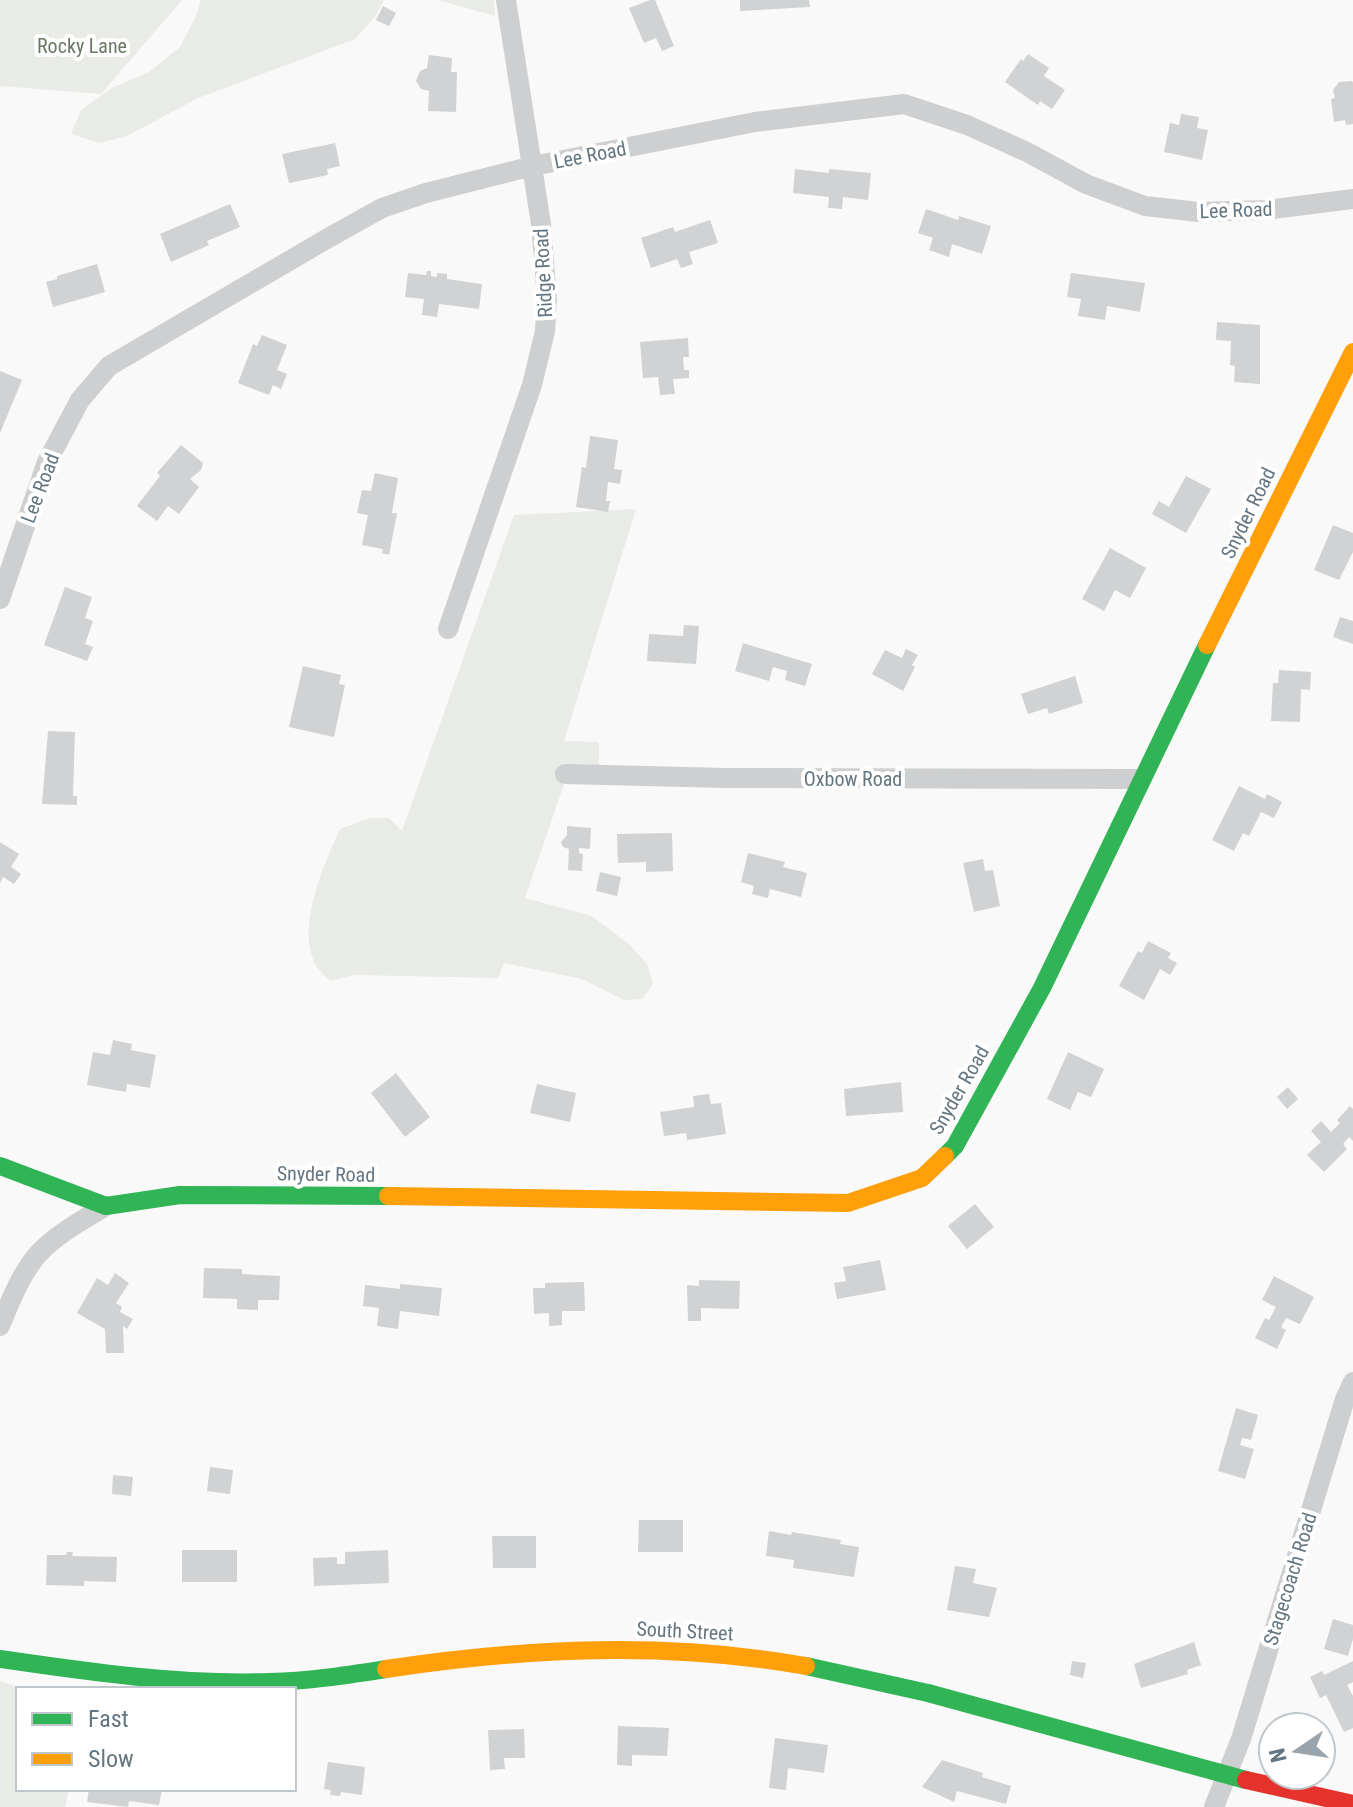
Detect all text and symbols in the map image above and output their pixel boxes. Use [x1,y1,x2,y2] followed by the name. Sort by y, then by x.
[37,34,127,58] park label: Rocky Lane
[552,136,628,174] street label: Lee Road
[1199,197,1273,223] street label: Lee Road
[529,228,557,318] street label: Ridge Road
[16,450,64,526] street label: Lee Road
[1216,464,1280,562] street label: Snyder Road
[804,767,902,791] street label: Oxbow Road
[924,1041,994,1139] street label: Snyder Road
[277,1161,375,1187] street label: Snyder Road
[1258,1510,1322,1648] street label: Stagecoach Road
[636,1616,734,1646] street label: South Street
[16,1687,296,1791] legend
[88,1705,129,1733] text: Fast
[1257,1711,1337,1791] north arrow
[88,1745,134,1773] text: Slow
[1264,1746,1292,1765] text: N

